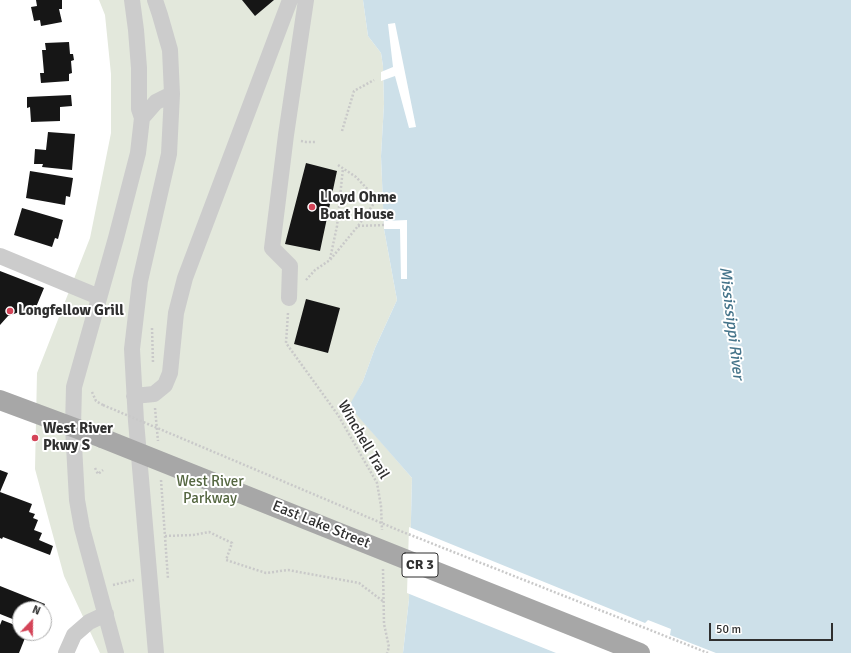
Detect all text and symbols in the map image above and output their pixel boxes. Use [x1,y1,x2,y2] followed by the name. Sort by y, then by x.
[320,189,396,224] place label: Lloyd Ohme Boat House
[307,202,317,212] marker: Lloyd Ohme Boat House
[715,265,747,381] water label: Mississippi River
[18,302,124,320] place label: Longfellow Grill
[5,306,15,316] marker: Longfellow Grill
[333,397,393,483] street label: Winchell Trail
[43,420,113,455] place label: West River Pkwy S
[30,433,40,443] marker: West River Pkwy S
[176,473,244,508] park label: West River Parkway
[270,497,372,553] street label: East Lake Street
[402,553,438,577] road number: CR 3
[12,601,52,641] north arrow
[30,603,42,618] text: N
[711,615,835,641] scale bar
[716,622,741,637] text: 50 m

